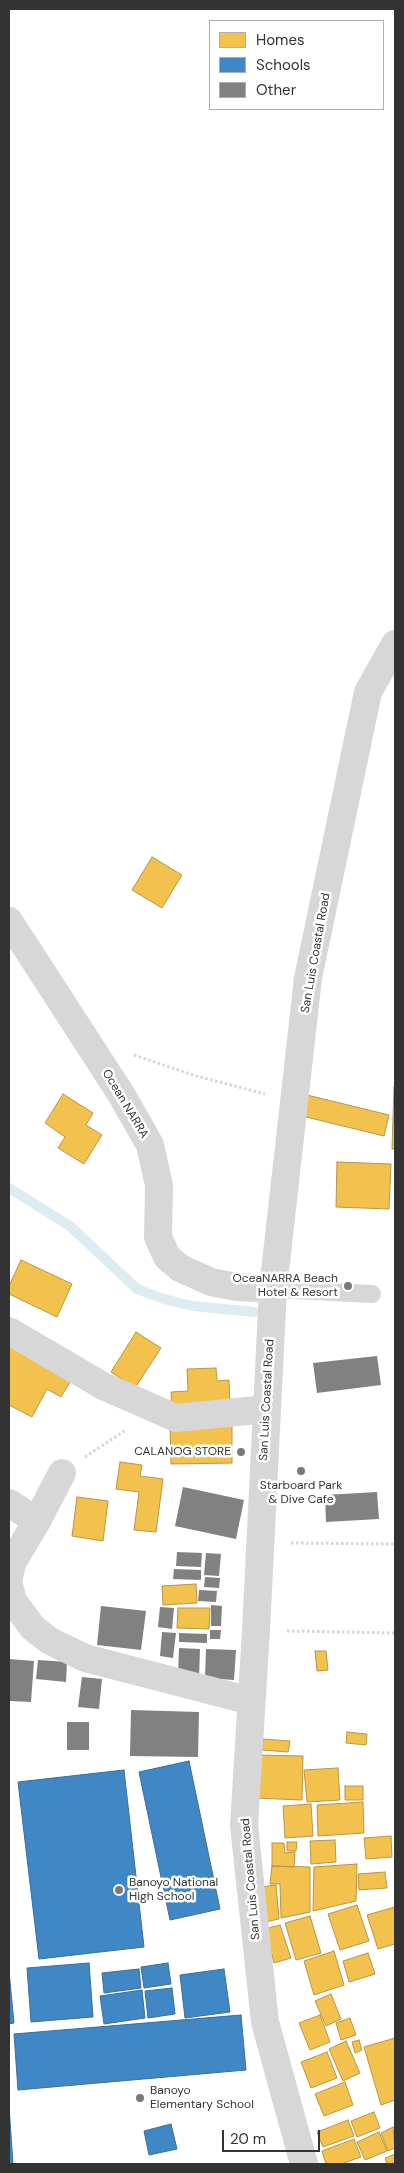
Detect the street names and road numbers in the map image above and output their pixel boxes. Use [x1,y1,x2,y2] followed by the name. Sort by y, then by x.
[298,892,334,1014] street label: San Luis Coastal Road
[99,1067,151,1141] street label: Ocean NARRA
[257,1339,277,1461] street label: San Luis Coastal Road
[239,1818,263,1940] street label: San Luis Coastal Road

